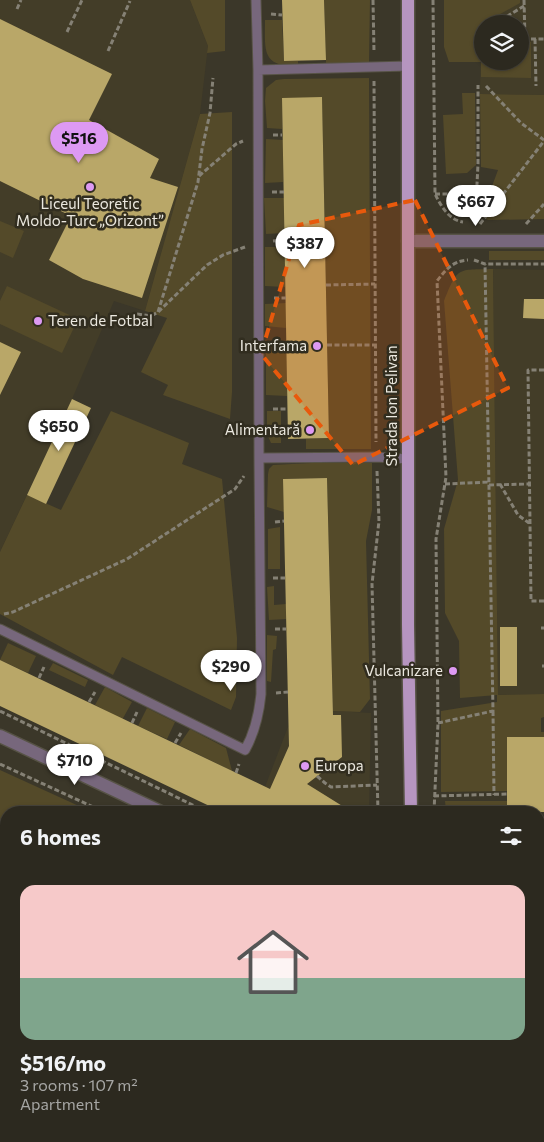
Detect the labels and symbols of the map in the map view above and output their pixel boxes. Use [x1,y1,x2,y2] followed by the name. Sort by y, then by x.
[49,121,109,164] pin: $516
[84,181,96,193] marker: Liceul Teoretic Moldo-Turc „Orizont”
[446,184,506,227] pin: $667
[16,194,164,229] place label: Liceul Teoretic Moldo-Turc „Orizont”
[275,226,335,269] pin: $387
[48,311,153,329] place label: Teren de Fotbal
[32,315,44,327] marker: Teren de Fotbal
[240,336,307,354] place label: Interfama
[311,340,323,352] marker: Interfama
[382,345,400,467] street label: Strada Ion Pelivan
[29,410,89,452] pin: $650
[225,420,300,438] place label: Alimentară
[304,424,316,436] marker: Alimentară
[201,650,261,692] pin: $290
[365,661,443,679] place label: Vulcanizare
[447,665,459,677] marker: Vulcanizare
[45,744,105,786] pin: $710
[315,756,364,774] place label: Europa
[299,760,311,772] marker: Europa

